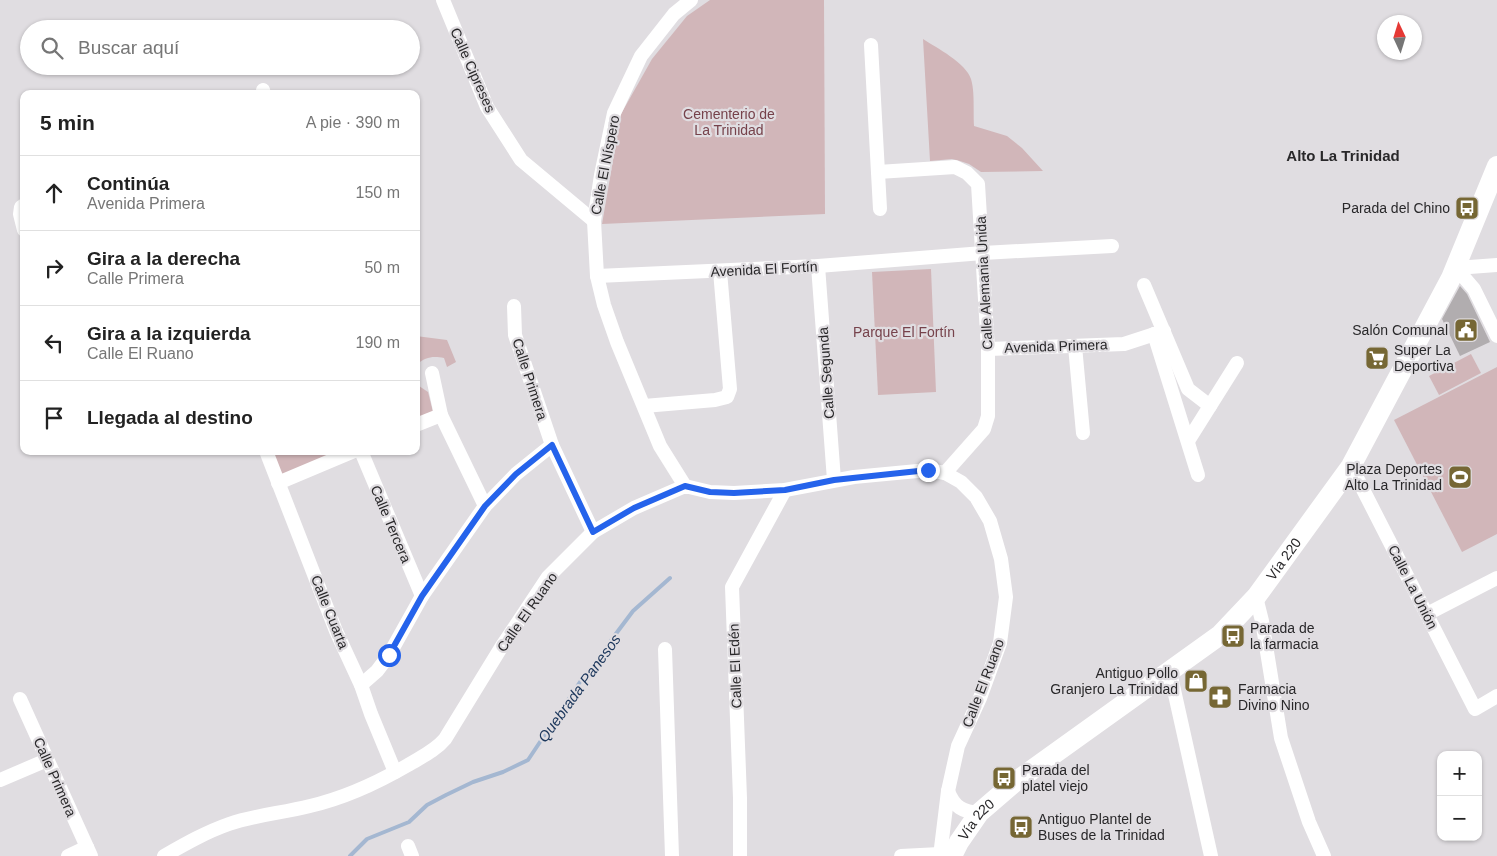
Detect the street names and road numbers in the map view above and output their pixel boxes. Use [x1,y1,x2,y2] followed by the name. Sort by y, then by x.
[447,25,499,115] street label: Calle Cipreses
[587,114,623,216] street label: Calle El Níspero
[972,216,995,350] street label: Calle Alemania Unida
[710,258,818,280] street label: Avenida El Fortín
[815,326,837,419] street label: Calle Segunda
[509,336,551,422] street label: Calle Primera
[1004,336,1108,356] street label: Avenida Primera
[368,483,415,565] street label: Calle Tercera
[1263,535,1304,583] street label: Vía 220
[1385,542,1441,632] street label: Calle La Unión
[494,569,560,655] street label: Calle El Ruano
[308,573,352,651] street label: Calle Cuarta
[726,623,744,709] street label: Calle El Edén
[959,636,1007,729] street label: Calle El Ruano
[30,735,80,819] street label: Calle Primera
[955,796,997,843] street label: Vía 220

